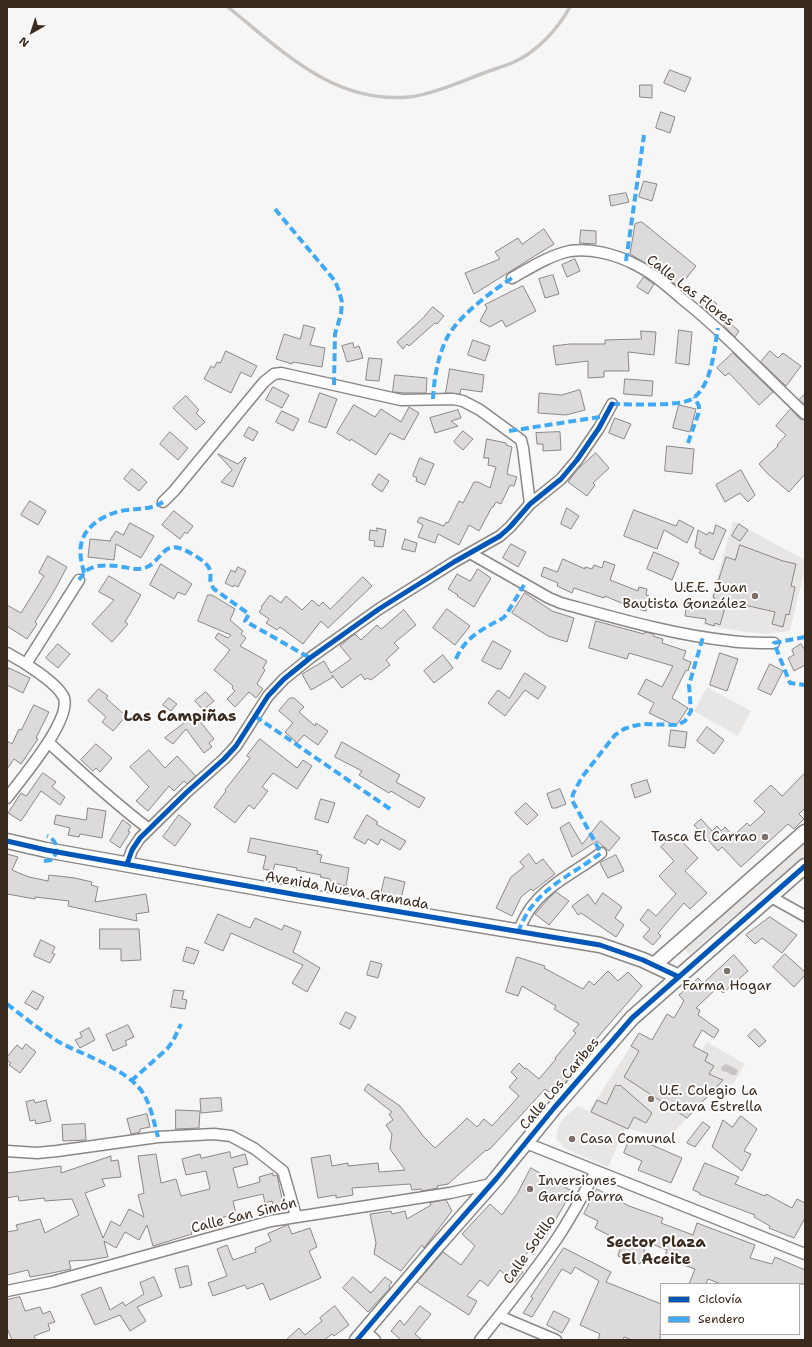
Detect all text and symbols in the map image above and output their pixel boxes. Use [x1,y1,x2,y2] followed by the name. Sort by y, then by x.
[12,12,52,52] north arrow
[16,33,32,50] text: N
[643,252,737,330] street label: Calle Las Flores
[623,580,747,612] place label: U.E.E. Juan Bautista González
[750,591,760,601] marker: U.E.E. Juan Bautista González
[123,707,237,727] district label: Las Campiñas
[651,829,757,845] place label: Tasca El Carrao
[760,832,770,842] marker: Tasca El Carrao
[264,868,430,914] street label: Avenida Nueva Granada
[722,966,732,976] marker: Farma Hogar
[682,978,772,994] place label: Farma Hogar
[517,1034,603,1134] street label: Calle Los Caribes
[659,1083,762,1116] place label: U.E. Colegio La Octava Estrella
[646,1094,656,1104] marker: U.E. Colegio La Octava Estrella
[580,1131,675,1147] place label: Casa Comunal
[567,1134,577,1144] marker: Casa Comunal
[538,1173,623,1206] place label: Inversiones García Parra
[525,1184,535,1194] marker: Inversiones García Parra
[189,1195,299,1237] street label: Calle San Simón
[500,1212,560,1288] street label: Calle Sotillo
[606,1234,706,1269] district label: Sector Plaza El Aceite
[660,1283,800,1335] legend
[698,1291,742,1307] text: Ciclovía
[698,1311,745,1327] text: Sendero

